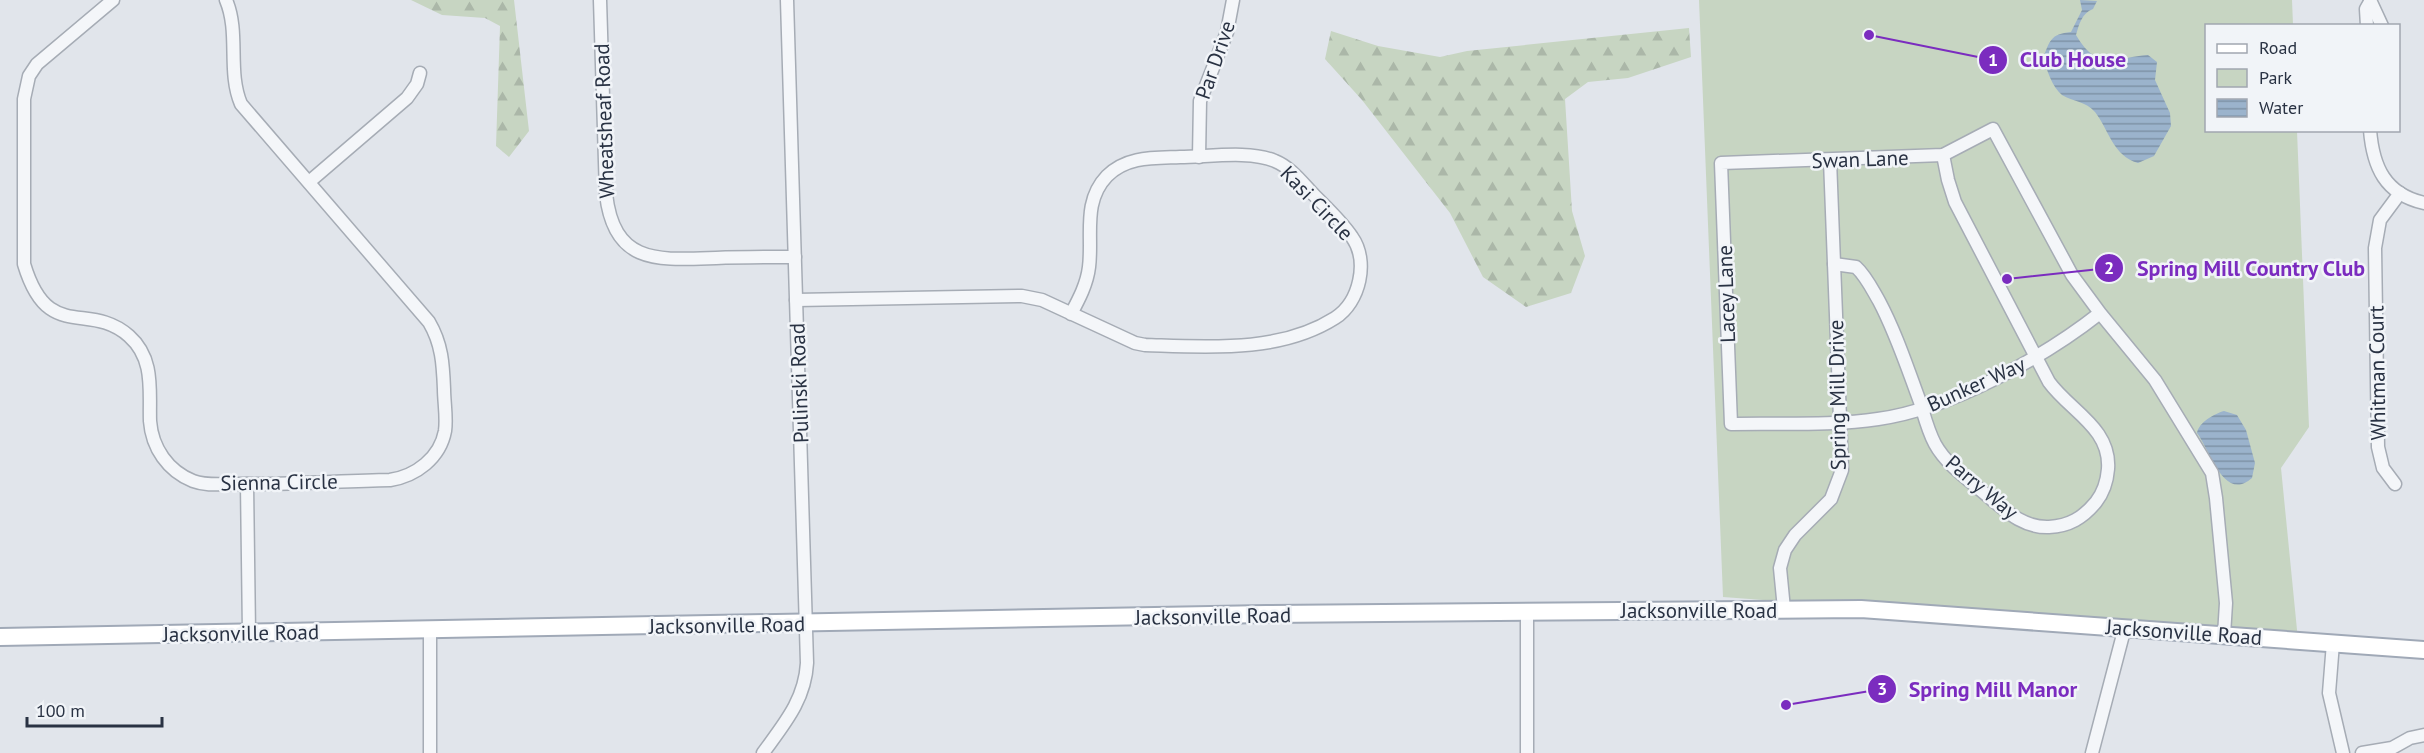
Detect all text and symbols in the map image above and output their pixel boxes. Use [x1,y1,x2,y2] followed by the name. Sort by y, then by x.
[1189,17,1241,103] street label: Par Drive
[2205,24,2400,132] legend
[2259,36,2297,59] text: Road
[1978,40,2138,80] callout: Club House
[588,43,620,199] street label: Wheatsheaf Road
[2020,45,2126,73] text: Club House
[1988,48,1998,71] text: 1
[2259,66,2292,89] text: Park
[2259,96,2303,119] text: Water
[1811,144,1909,174] street label: Swan Lane
[1275,160,1359,246] street label: Kasi Circle
[1711,245,1741,343] street label: Lacey Lane
[2094,248,2378,288] callout: Spring Mill Country Club
[2137,254,2365,282] text: Spring Mill Country Club
[2104,256,2114,279] text: 2
[2362,305,2392,441] street label: Whitman Court
[1822,319,1852,471] street label: Spring Mill Drive
[783,322,815,444] street label: Pulinski Road
[1923,350,2029,418] street label: Bunker Way
[1940,449,2024,525] street label: Parry Way
[220,467,338,497] street label: Sienna Circle
[1620,597,1777,624] street label: Jacksonville Road
[1134,601,1291,631] street label: Jacksonville Road
[648,610,805,640] street label: Jacksonville Road
[2104,613,2263,651] street label: Jacksonville Road
[162,618,319,648] street label: Jacksonville Road
[1867,669,2090,709] callout: Spring Mill Manor
[1909,675,2078,703] text: Spring Mill Manor
[1877,677,1887,700] text: 3
[27,690,162,728] scale bar
[36,699,85,722] text: 100 m

